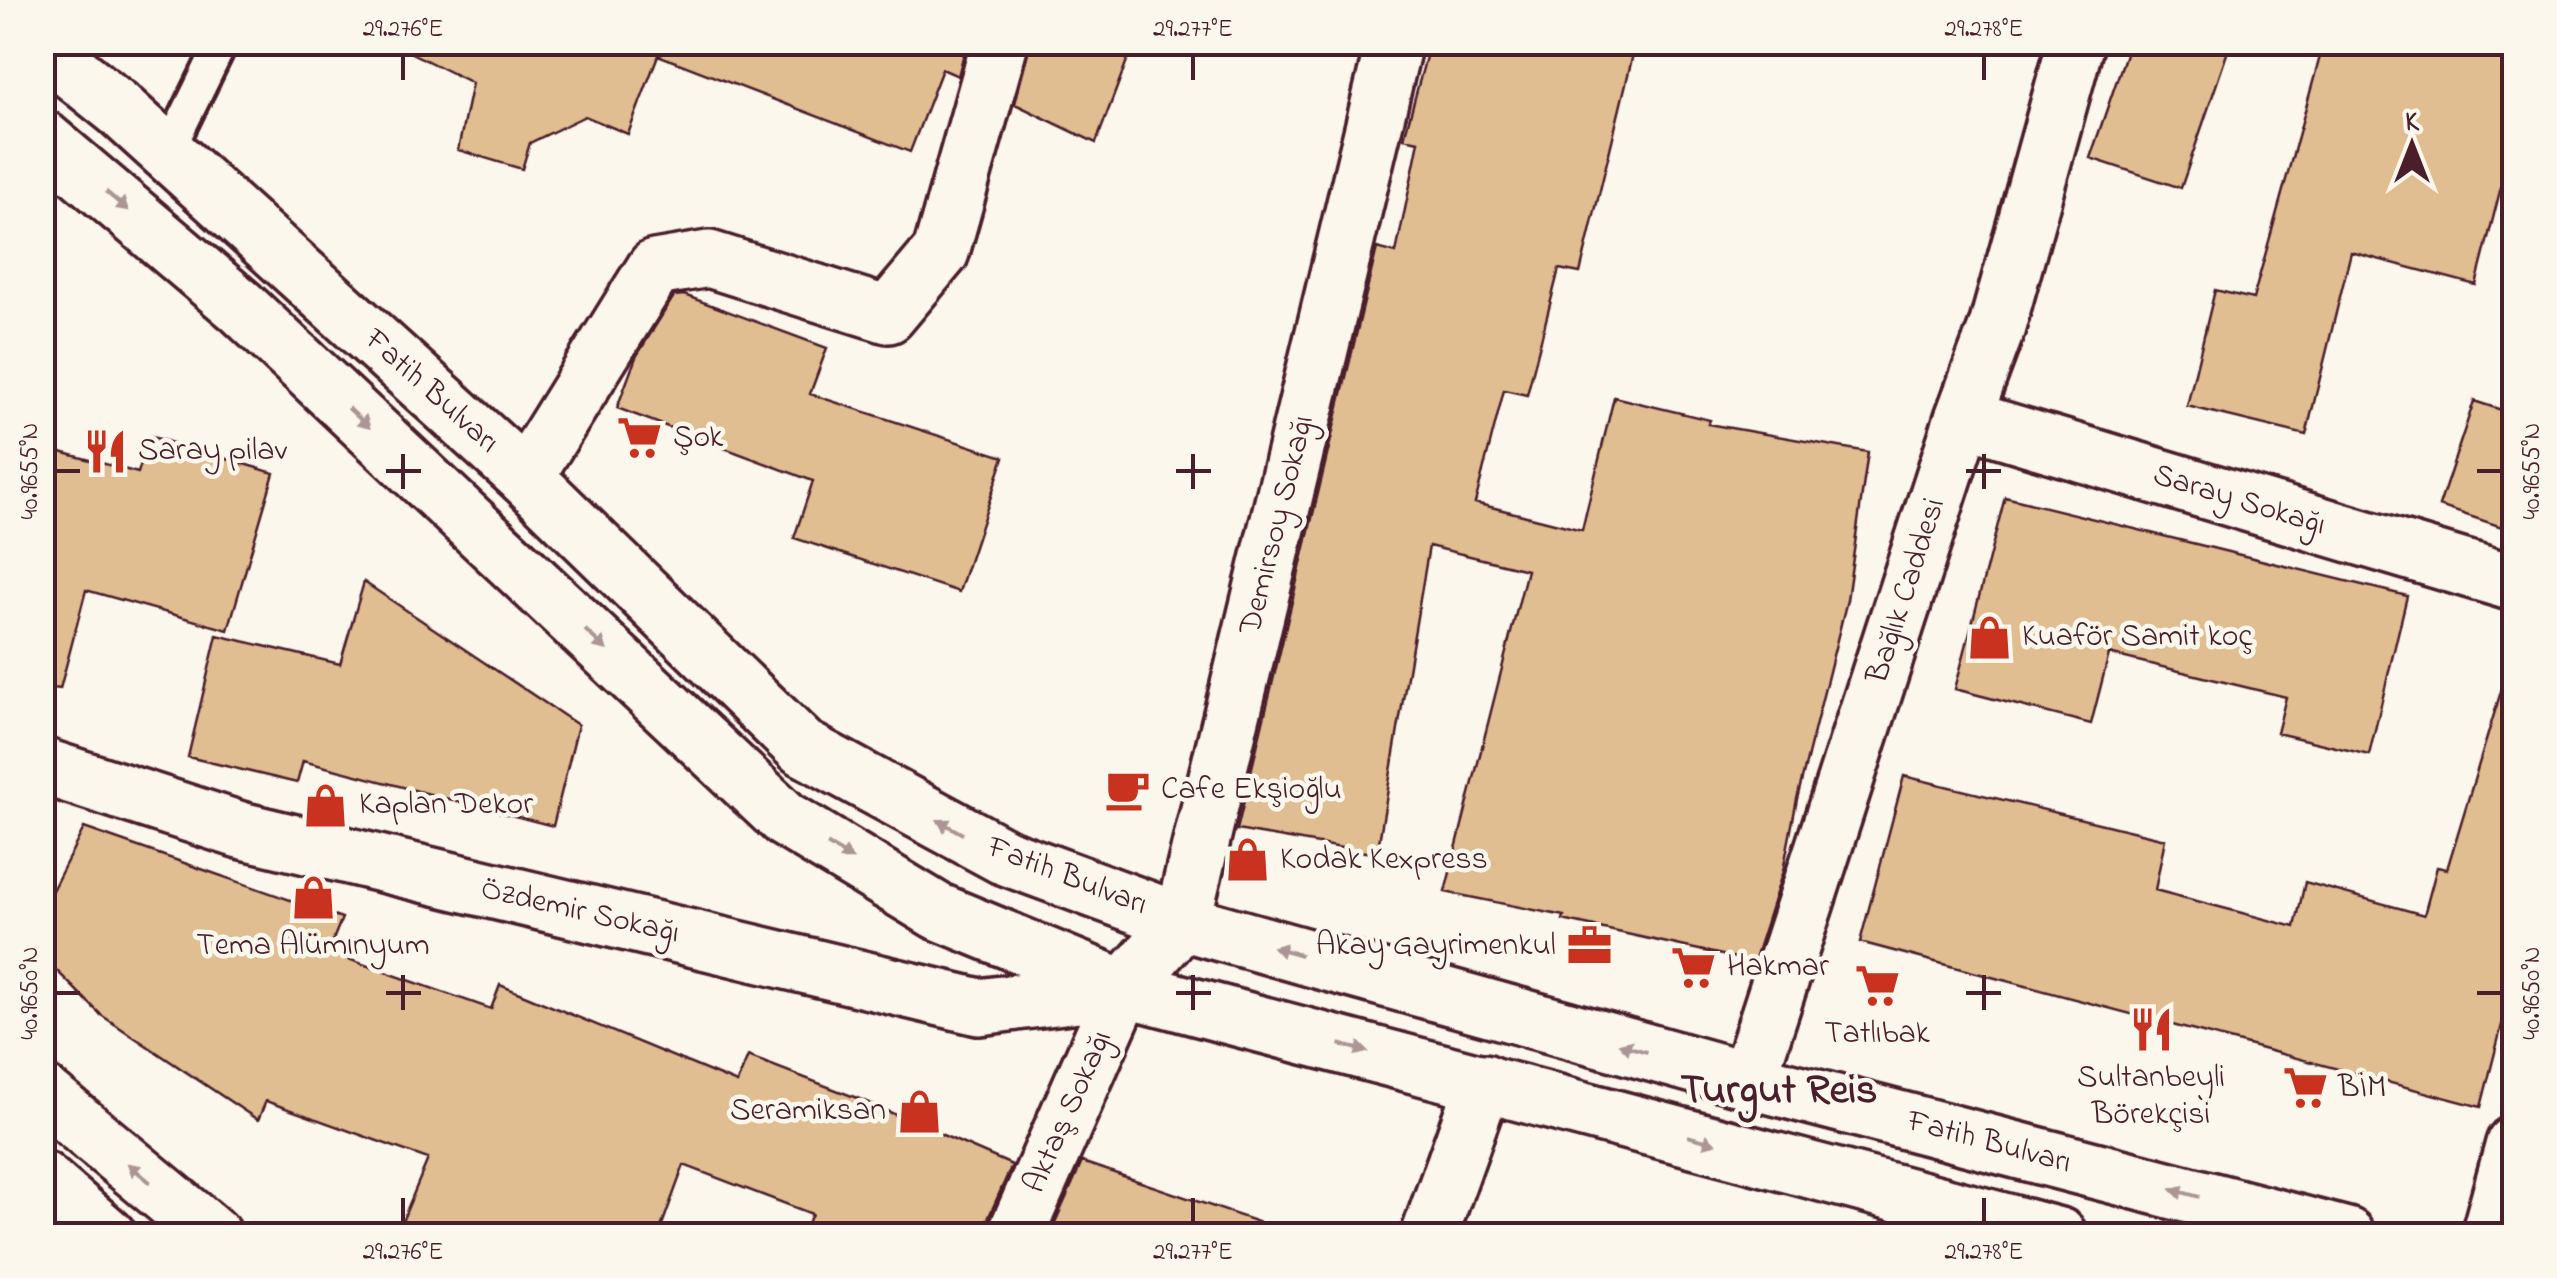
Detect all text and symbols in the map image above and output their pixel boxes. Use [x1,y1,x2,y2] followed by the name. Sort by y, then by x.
[363,12,443,48] text: 29.276°E
[1153,12,1233,48] text: 29.277°E
[1944,12,2024,48] text: 29.278°E
[2362,95,2462,195] north arrow
[2405,103,2420,144] text: K
[104,190,129,211] one-way arrow
[352,318,509,466] street label: Fatih Bulvarı
[347,406,371,429] one-way arrow
[1228,410,1329,641] street label: Demirsoy Sokağı
[616,414,664,462] supermarket icon: Şok
[673,415,724,462] place label: Şok
[13,423,49,519] text: 40.9655°N
[2515,423,2551,519] text: 40.9655°N
[81,427,129,475] restaurant icon: Saray pilav
[138,428,288,475] place label: Saray pilav
[2146,452,2331,551] street label: Saray Sokağı
[1855,492,1960,691] street label: Bağlık Caddesi
[1965,613,2013,661] shop icon: Kuaför Samit koç
[2022,614,2253,661] place label: Kuaför Samit koç
[583,628,607,651] one-way arrow
[1104,766,1152,814] cafe icon: Cafe Ekşioğlu
[1161,767,1342,815] place label: Cafe Ekşioğlu
[302,781,350,829] shop icon: Kaplan Dekor
[359,782,533,829] place label: Kaplan Dekor
[935,819,964,836] one-way arrow
[979,825,1154,929] street label: Fatih Bulvarı
[1223,836,1271,884] shop icon: Kodak Kexpress
[1280,837,1488,884] place label: Kodak Kexpress
[826,843,854,861] one-way arrow
[476,866,684,959] street label: Özdemir Sokağı
[289,874,337,922] shop icon: Tema Alümınyum
[1565,922,1613,970] office icon: Akay Gayrimenkul
[196,923,430,970] place label: Tema Alümınyum
[1316,923,1556,970] place label: Akay Gayrimenkul
[1271,943,1302,959] one-way arrow
[1670,943,1718,991] supermarket icon: Hakmar
[1727,944,1829,991] place label: Hakmar
[13,946,49,1040] text: 40.9650°N
[2515,946,2551,1040] text: 40.9650°N
[1853,962,1901,1010] supermarket icon: Tatlıbak
[2127,1006,2175,1054] restaurant icon: Sultanbeyli Börekçisi
[1824,1011,1931,1058] place label: Tatlıbak
[1012,1023,1127,1201] street label: Aktaş Sokağı
[1618,1040,1649,1056] one-way arrow
[1339,1041,1370,1056] one-way arrow
[2077,1055,2225,1139] place label: Sultanbeyli Börekçisi
[1681,1061,1877,1123] district label: Turgut Reis
[2281,1064,2329,1112] supermarket icon: BİM
[2337,1065,2386,1112] place label: BİM
[895,1087,943,1135] shop icon: Seramiksan
[730,1088,886,1135] place label: Seramiksan
[1901,1098,2076,1187] street label: Fatih Bulvarı
[1687,1132,1718,1148] one-way arrow
[127,1163,152,1185] one-way arrow
[2169,1185,2200,1201] one-way arrow
[363,1235,443,1271] text: 29.276°E
[1153,1235,1233,1271] text: 29.277°E
[1944,1235,2024,1271] text: 29.278°E

